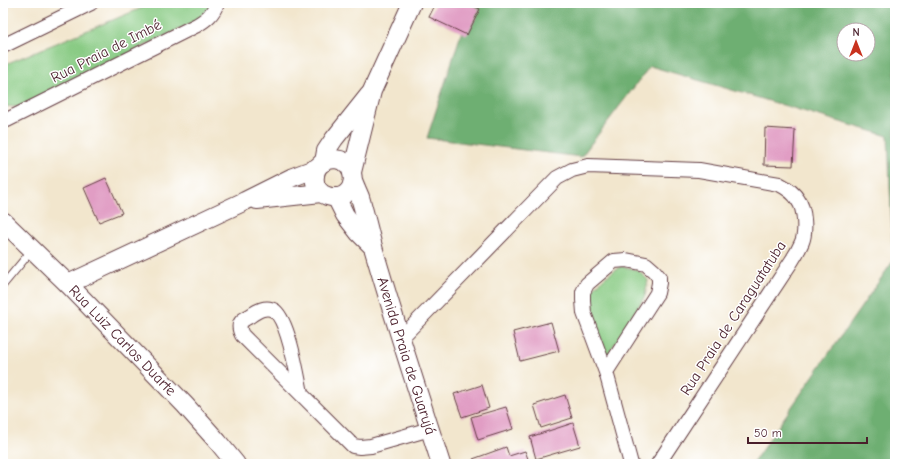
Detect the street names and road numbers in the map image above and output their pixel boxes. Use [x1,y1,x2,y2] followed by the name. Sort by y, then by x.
[48,15,165,87] street label: Rua Praia de Imbé
[676,237,790,399] street label: Rua Praia de Caraguatatuba
[373,275,440,437] street label: Avenida Praia de Guarujá
[65,281,180,400] street label: Rua Luiz Carlos Duarte

